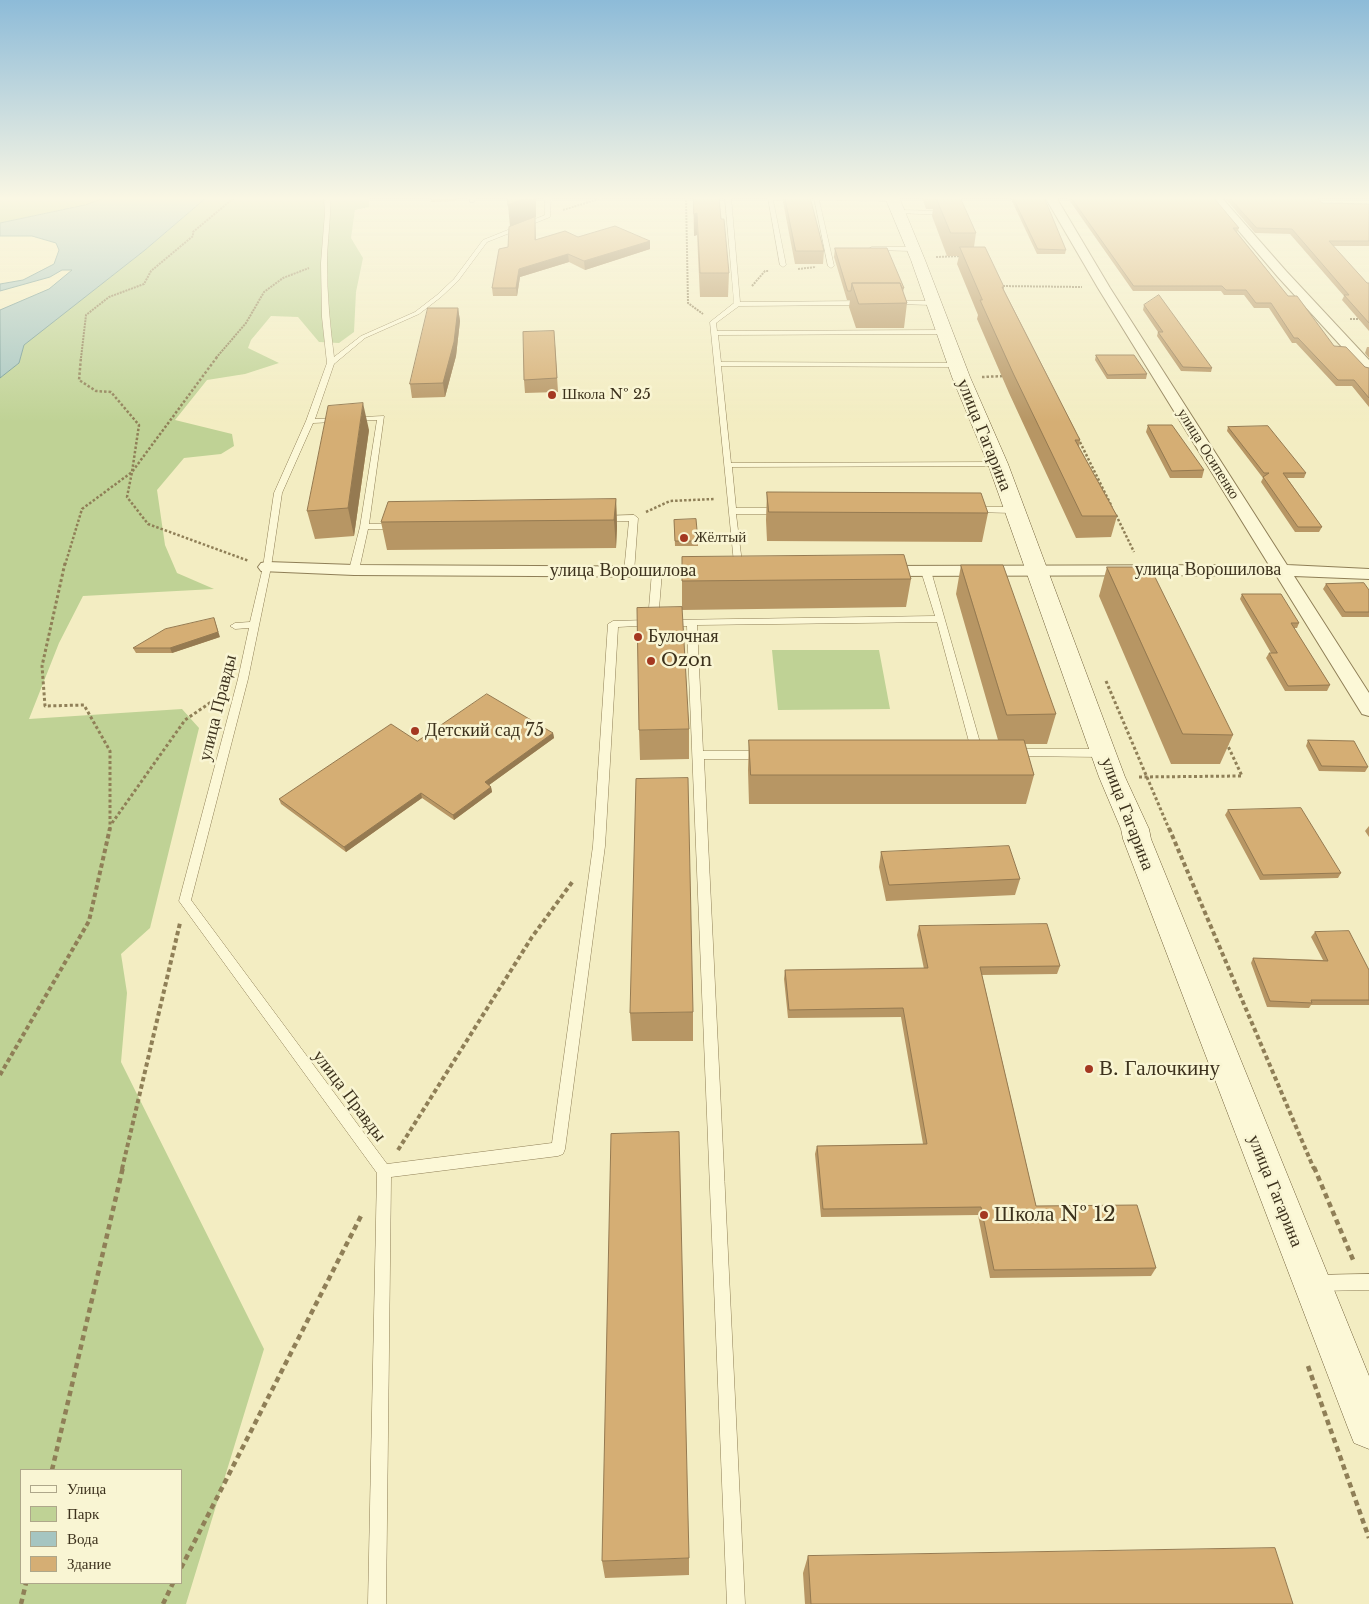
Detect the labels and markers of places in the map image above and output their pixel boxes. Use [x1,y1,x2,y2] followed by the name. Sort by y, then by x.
[562,386,651,404] place label: Школа № 25
[546,389,558,401] marker: Школа № 25
[694,529,746,547] place label: Жёлтый
[678,532,690,544] marker: Жёлтый
[648,626,719,648] place label: Булочная
[632,631,644,643] marker: Булочная
[661,650,712,672] place label: Ozon
[645,655,657,667] marker: Ozon
[425,720,544,742] place label: Детский сад 75
[409,725,421,737] marker: Детский сад 75
[1099,1056,1220,1082] place label: В. Галочкину
[1083,1063,1095,1075] marker: В. Галочкину
[994,1202,1116,1228] place label: Школа № 12
[978,1209,990,1221] marker: Школа № 12

